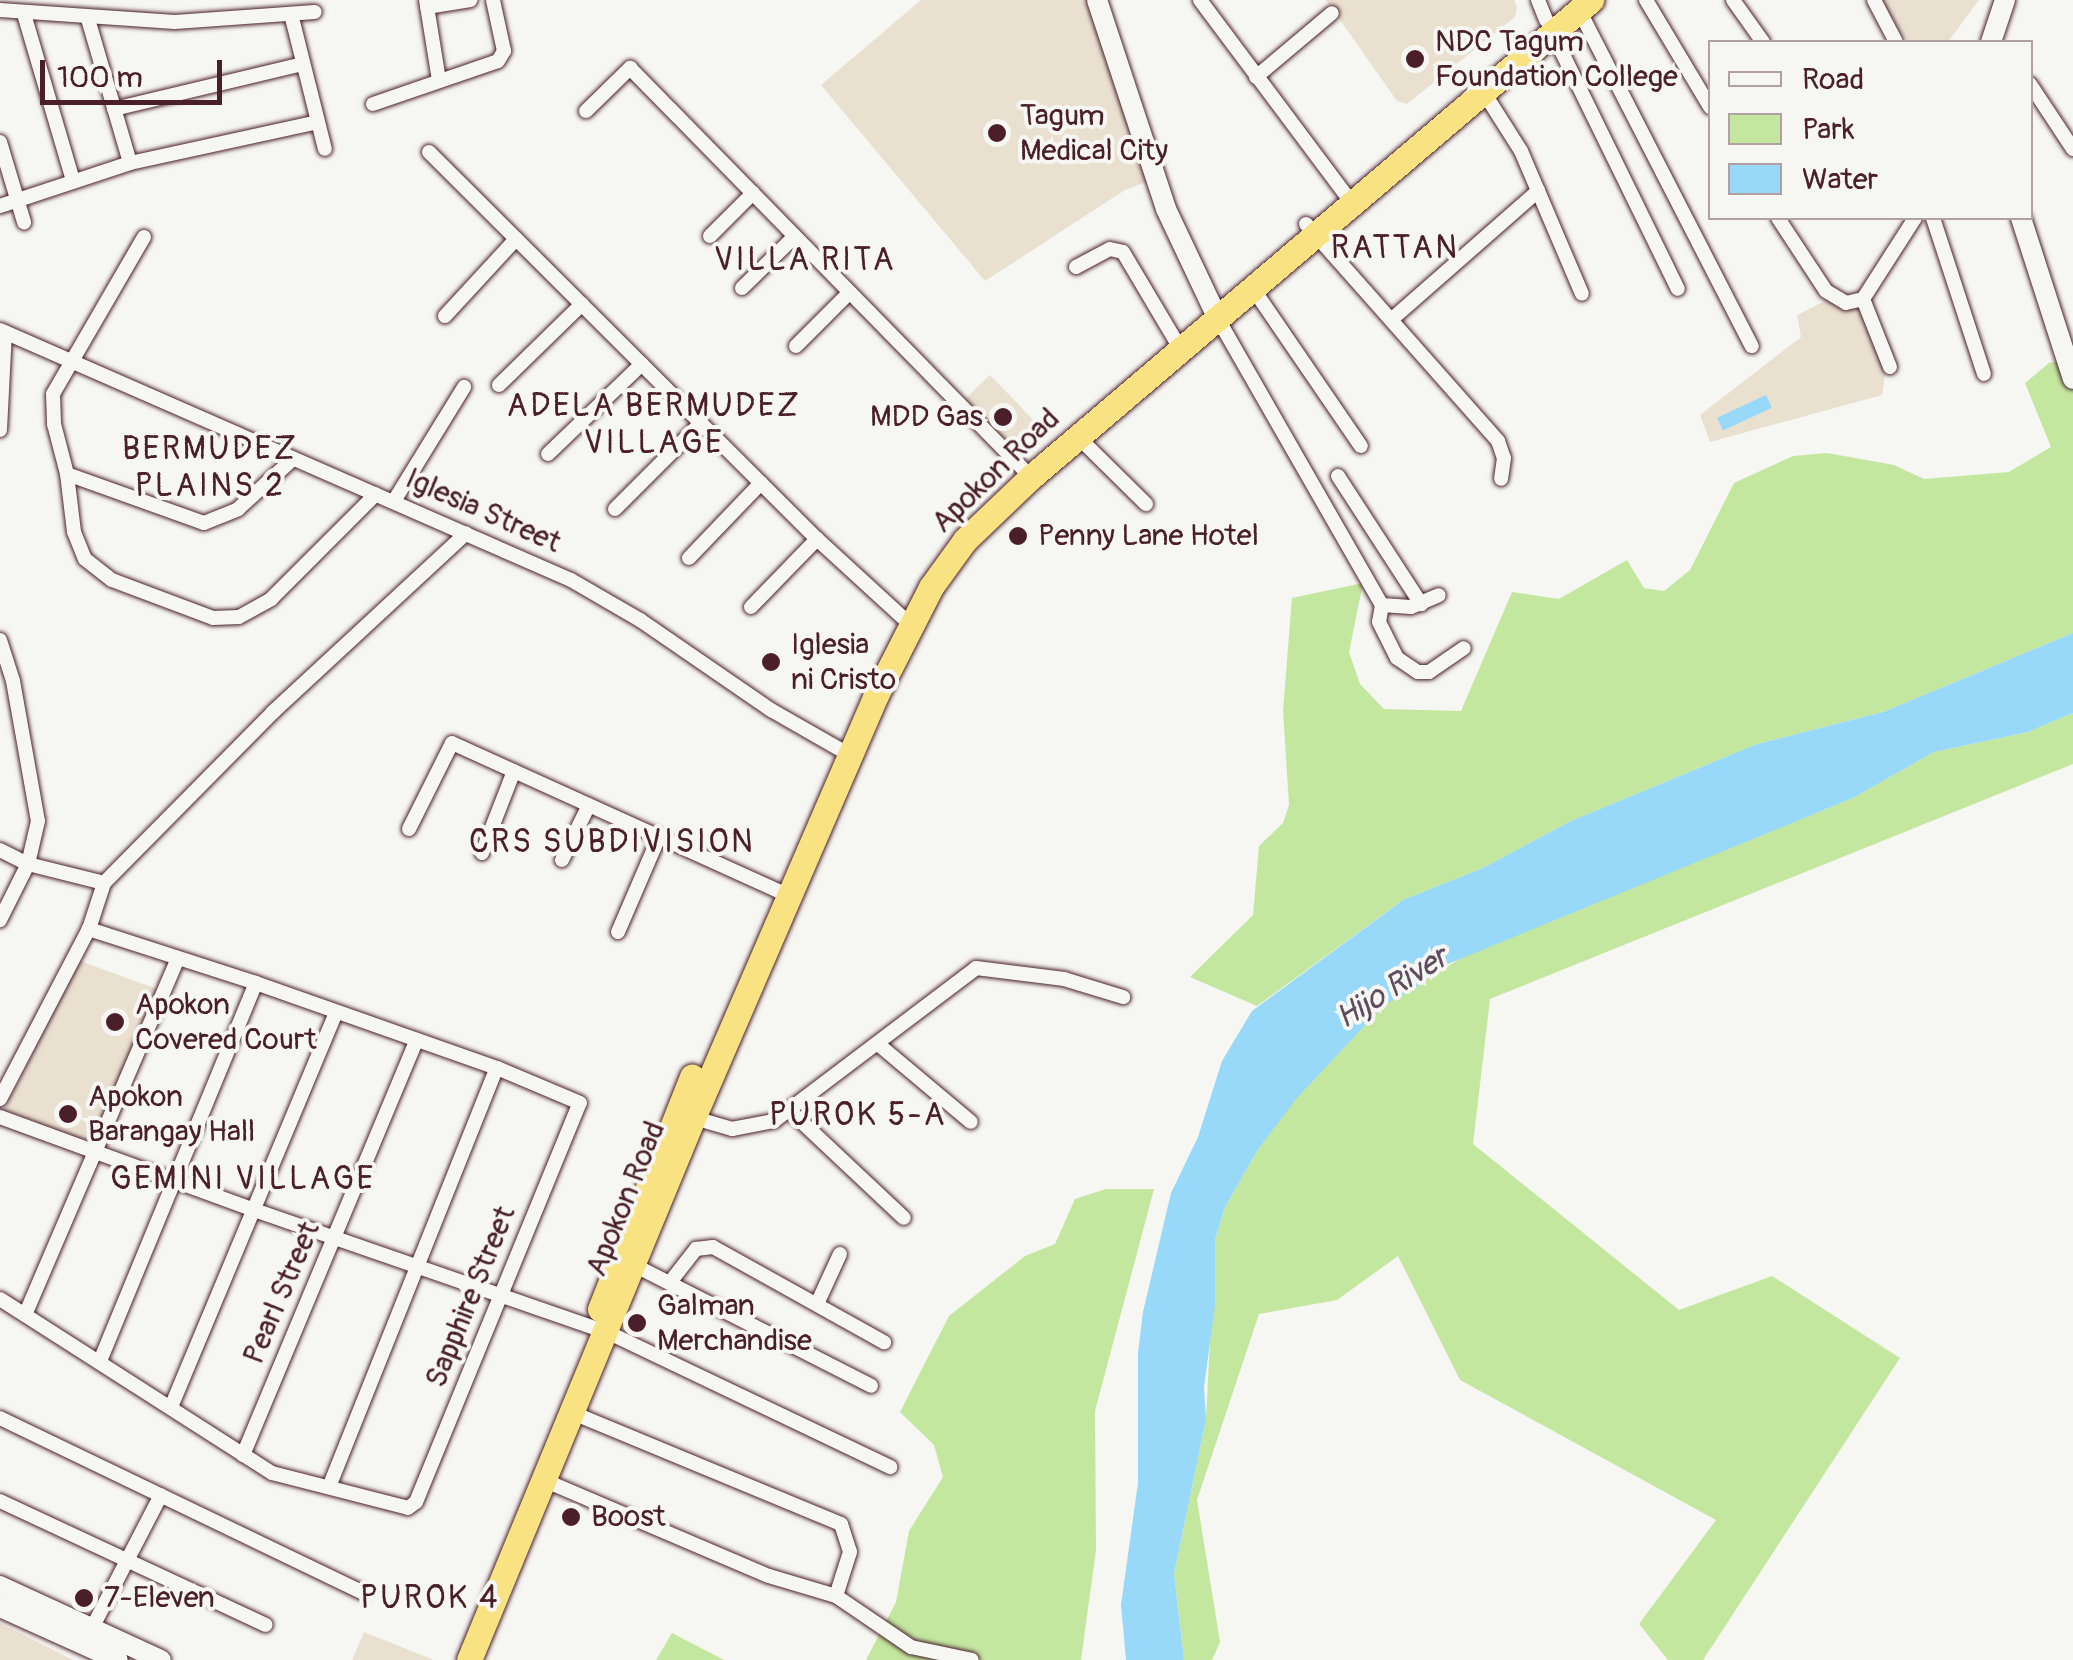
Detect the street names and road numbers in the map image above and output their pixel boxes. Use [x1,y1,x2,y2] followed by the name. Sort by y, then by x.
[925,401,1067,541] street label: Apokon Road
[400,461,566,561] street label: Iglesia Street
[579,1116,673,1282] street label: Apokon Road
[418,1201,524,1393] street label: Sapphire Street
[236,1216,328,1370] street label: Pearl Street

